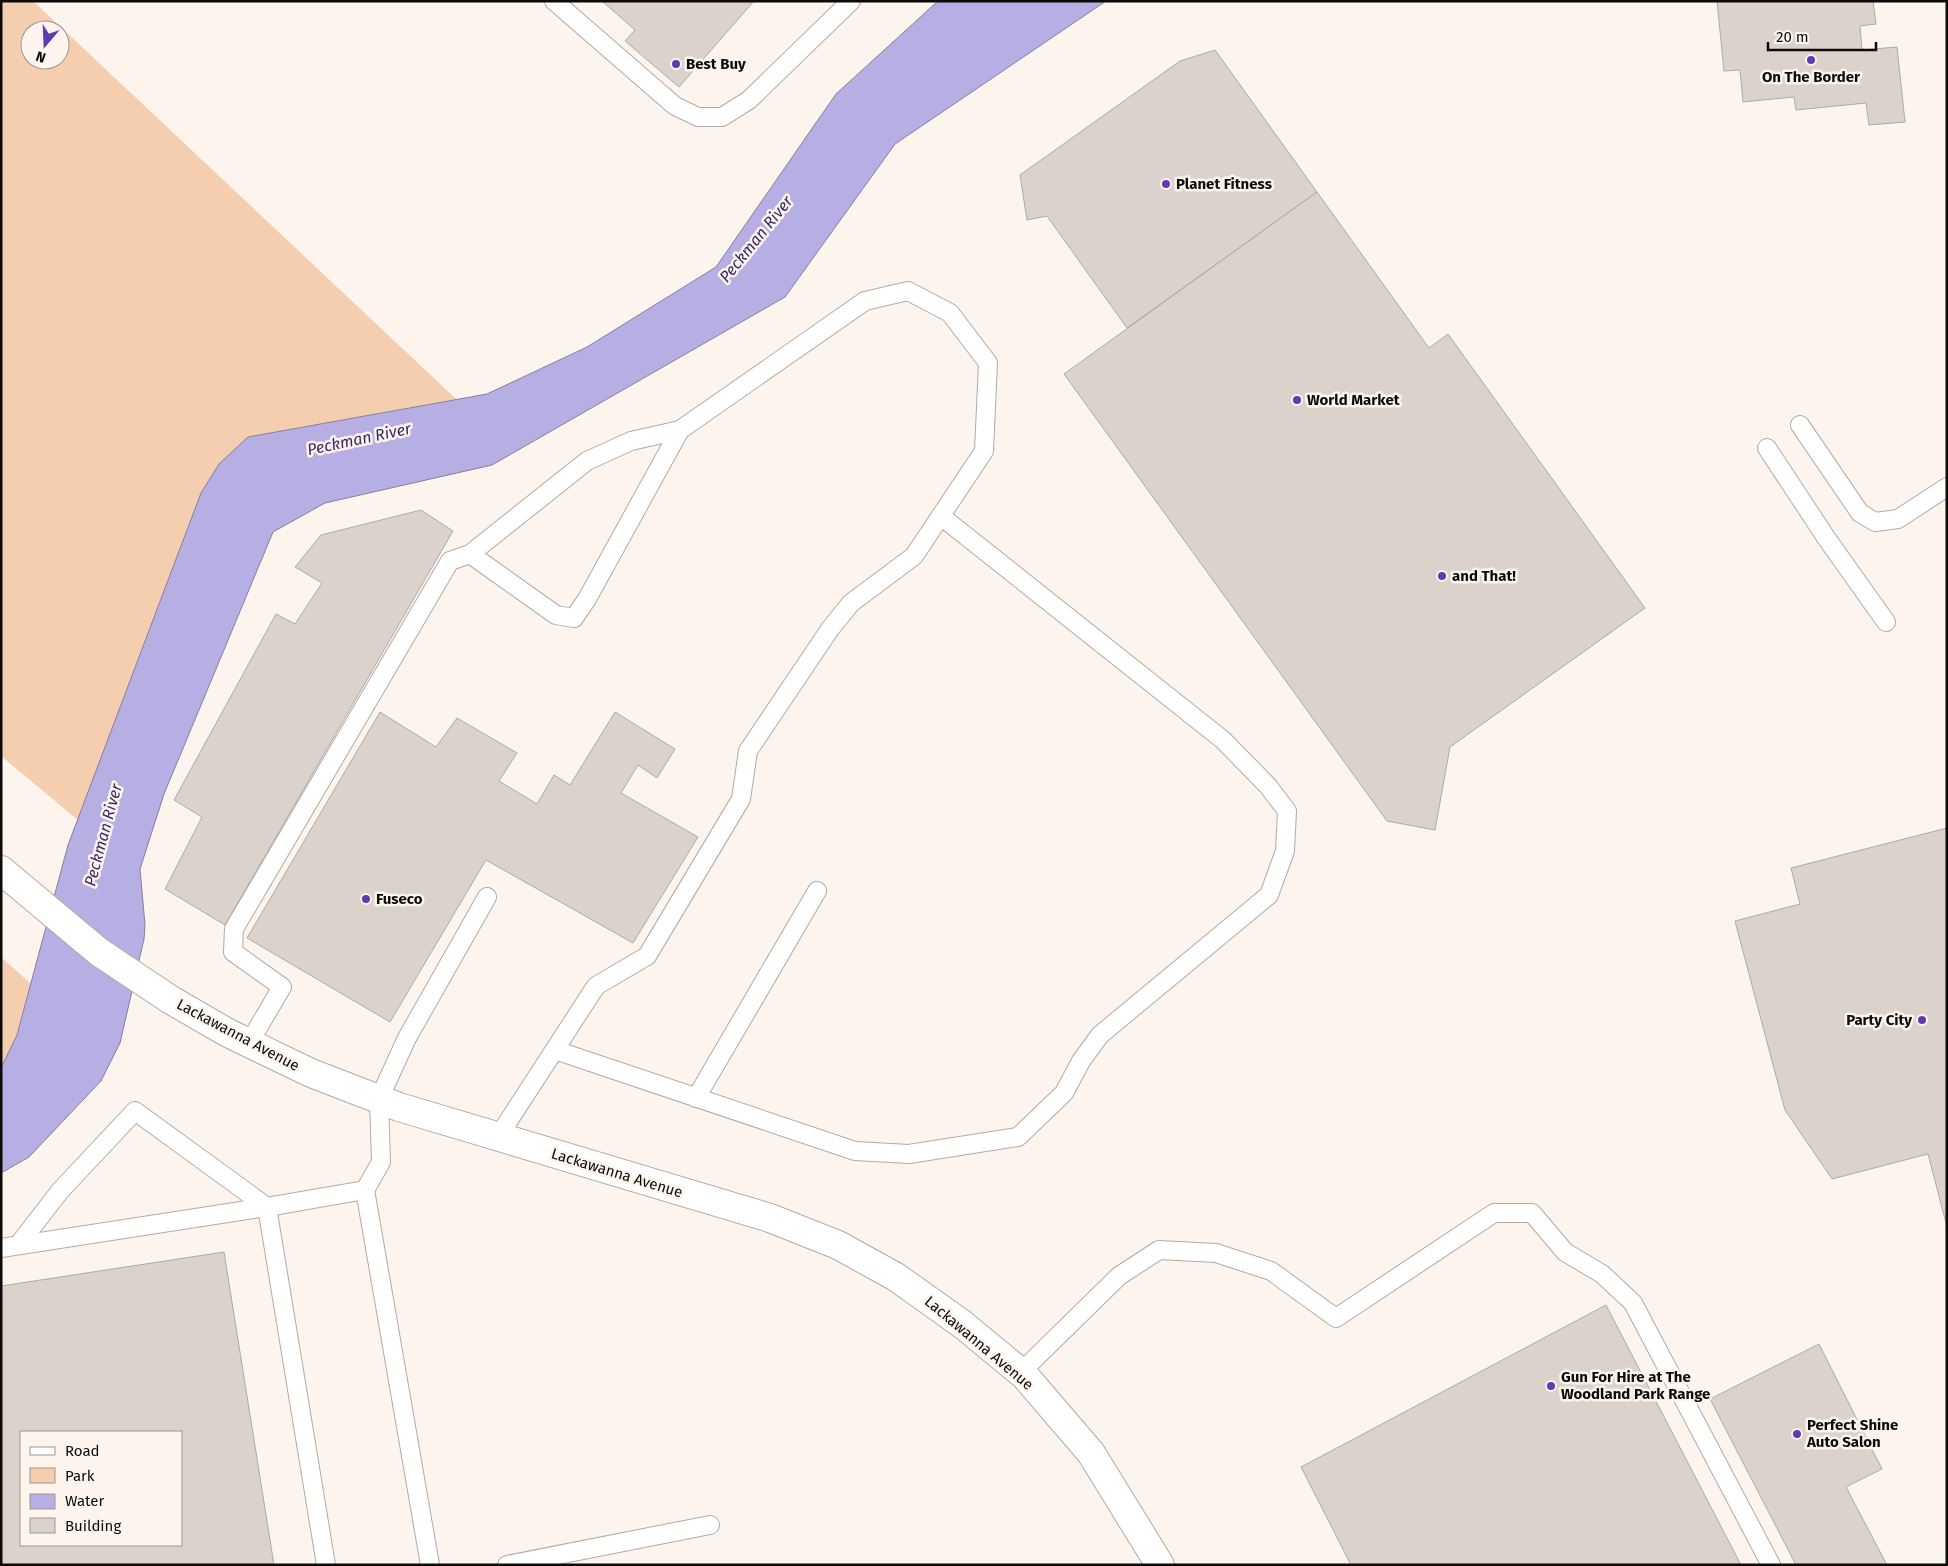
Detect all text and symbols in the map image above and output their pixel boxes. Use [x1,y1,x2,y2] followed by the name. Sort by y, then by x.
[20,20,70,70] north arrow
[1768,20,1876,52] scale bar
[1776,28,1809,46] text: 20 m
[34,47,48,66] text: N
[1805,54,1817,66] marker: On The Border
[686,55,746,73] place label: Best Buy
[670,58,682,70] marker: Best Buy
[1762,68,1861,86] place label: On The Border
[1176,175,1272,193] place label: Planet Fitness
[1160,178,1172,190] marker: Planet Fitness
[715,191,797,286] water label: Peckman River
[1307,391,1400,409] place label: World Market
[1291,394,1303,406] marker: World Market
[305,419,413,459] water label: Peckman River
[1452,567,1516,585] place label: and That!
[1436,570,1448,582] marker: and That!
[80,781,126,888] water label: Peckman River
[376,890,423,908] place label: Fuseco
[360,893,372,905] marker: Fuseco
[174,995,302,1075] street label: Lackawanna Avenue
[1846,1011,1912,1029] place label: Party City
[1916,1014,1928,1026] marker: Party City
[549,1144,685,1202] street label: Lackawanna Avenue
[921,1292,1037,1394] street label: Lackawanna Avenue
[1561,1368,1710,1403] place label: Gun For Hire at The Woodland Park Range
[1545,1380,1557,1392] marker: Gun For Hire at The Woodland Park Range
[1806,1416,1898,1451] place label: Perfect Shine Auto Salon
[1791,1428,1803,1440] marker: Perfect Shine Auto Salon
[20,1431,182,1546] legend
[65,1442,100,1460] text: Road
[65,1467,95,1485] text: Park
[65,1492,104,1510] text: Water
[65,1517,121,1535] text: Building

